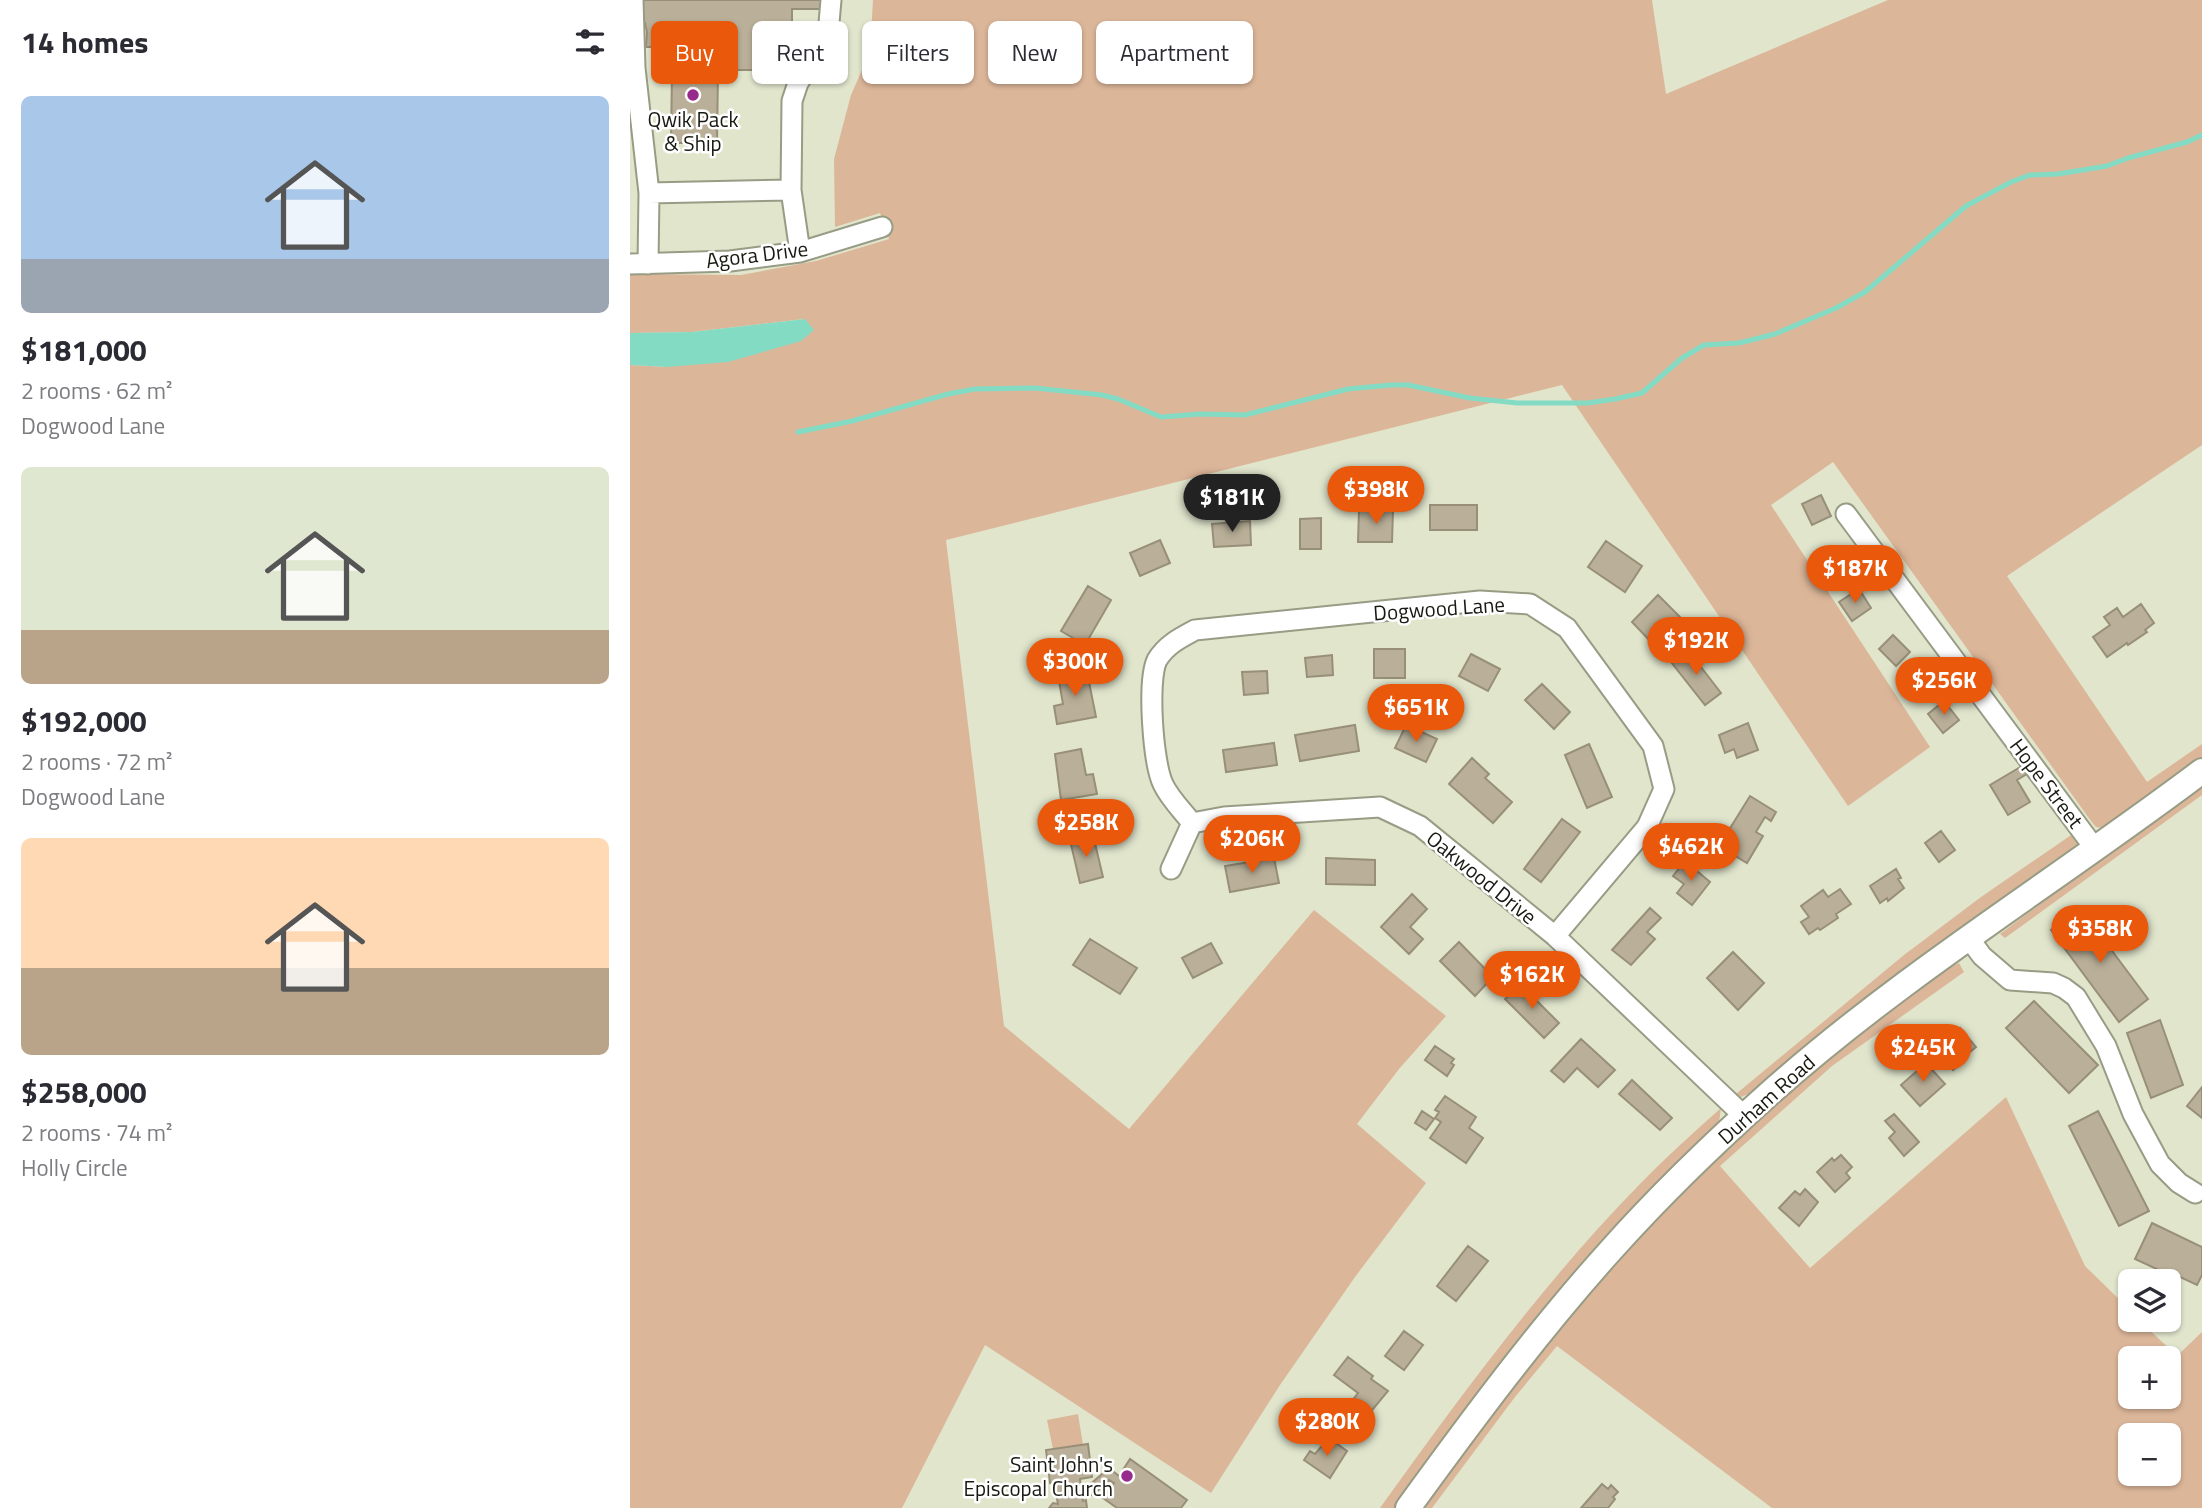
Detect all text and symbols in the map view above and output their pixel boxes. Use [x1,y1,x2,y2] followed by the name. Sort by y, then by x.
[21,19,148,65] text: 14 homes
[651,21,738,84] chip: Buy
[752,21,848,84] chip: Rent
[862,21,974,84] chip: Filters
[988,21,1082,84] chip: New
[1096,21,1253,84] chip: Apartment
[571,23,609,61] icon: filters
[685,87,701,103] marker: Qwik Pack & Ship
[647,103,739,159] place label: Qwik Pack & Ship
[252,142,378,268] icon: home
[704,232,810,276] street label: Agora Drive
[21,327,147,373] text: $181,000
[21,373,172,408] text: 2 rooms · 62 m²
[21,408,165,443] text: Dogwood Lane
[1327,466,1425,526] pin: $398K
[1343,471,1409,506] text: $398K
[1183,475,1281,534] pin: $181K
[1199,479,1265,514] text: $181K
[252,513,378,639] icon: home
[1806,546,1904,605] pin: $187K
[1822,550,1888,585] text: $187K
[1372,587,1506,629] street label: Dogwood Lane
[1647,618,1745,677] pin: $192K
[1663,622,1729,657] text: $192K
[1026,638,1124,698] pin: $300K
[1042,643,1108,678] text: $300K
[1895,658,1993,717] pin: $256K
[1911,662,1977,697] text: $256K
[1367,684,1465,744] pin: $651K
[1383,689,1449,724] text: $651K
[21,698,147,744] text: $192,000
[2002,731,2092,835] street label: Hope Street
[21,744,172,779] text: 2 rooms · 72 m²
[21,779,165,814] text: Dogwood Lane
[1037,800,1135,859] pin: $258K
[1053,804,1119,839] text: $258K
[1203,816,1301,875] pin: $206K
[1219,820,1285,855] text: $206K
[1420,822,1544,932] street label: Oakwood Drive
[1642,824,1740,883] pin: $462K
[1658,828,1724,863] text: $462K
[252,884,378,1010] icon: home
[2051,906,2149,965] pin: $358K
[2067,910,2133,945] text: $358K
[1483,951,1581,1011] pin: $162K
[1499,956,1565,991] text: $162K
[1874,1024,1972,1084] pin: $245K
[1890,1029,1956,1064] text: $245K
[1710,1046,1822,1152] street label: Durham Road
[21,1069,147,1115] text: $258,000
[21,1115,172,1150] text: 2 rooms · 74 m²
[21,1150,128,1185] text: Holly Circle
[2118,1269,2181,1486] map controls
[2118,1269,2181,1332] button: layers
[2118,1346,2181,1409] button: +
[1278,1398,1376,1458] pin: $280K
[1294,1403,1360,1438] text: $280K
[2118,1423,2181,1486] button: −
[963,1448,1113,1504] place label: Saint John's Episcopal Church
[1119,1468,1135,1484] marker: Saint John's Episcopal Church

